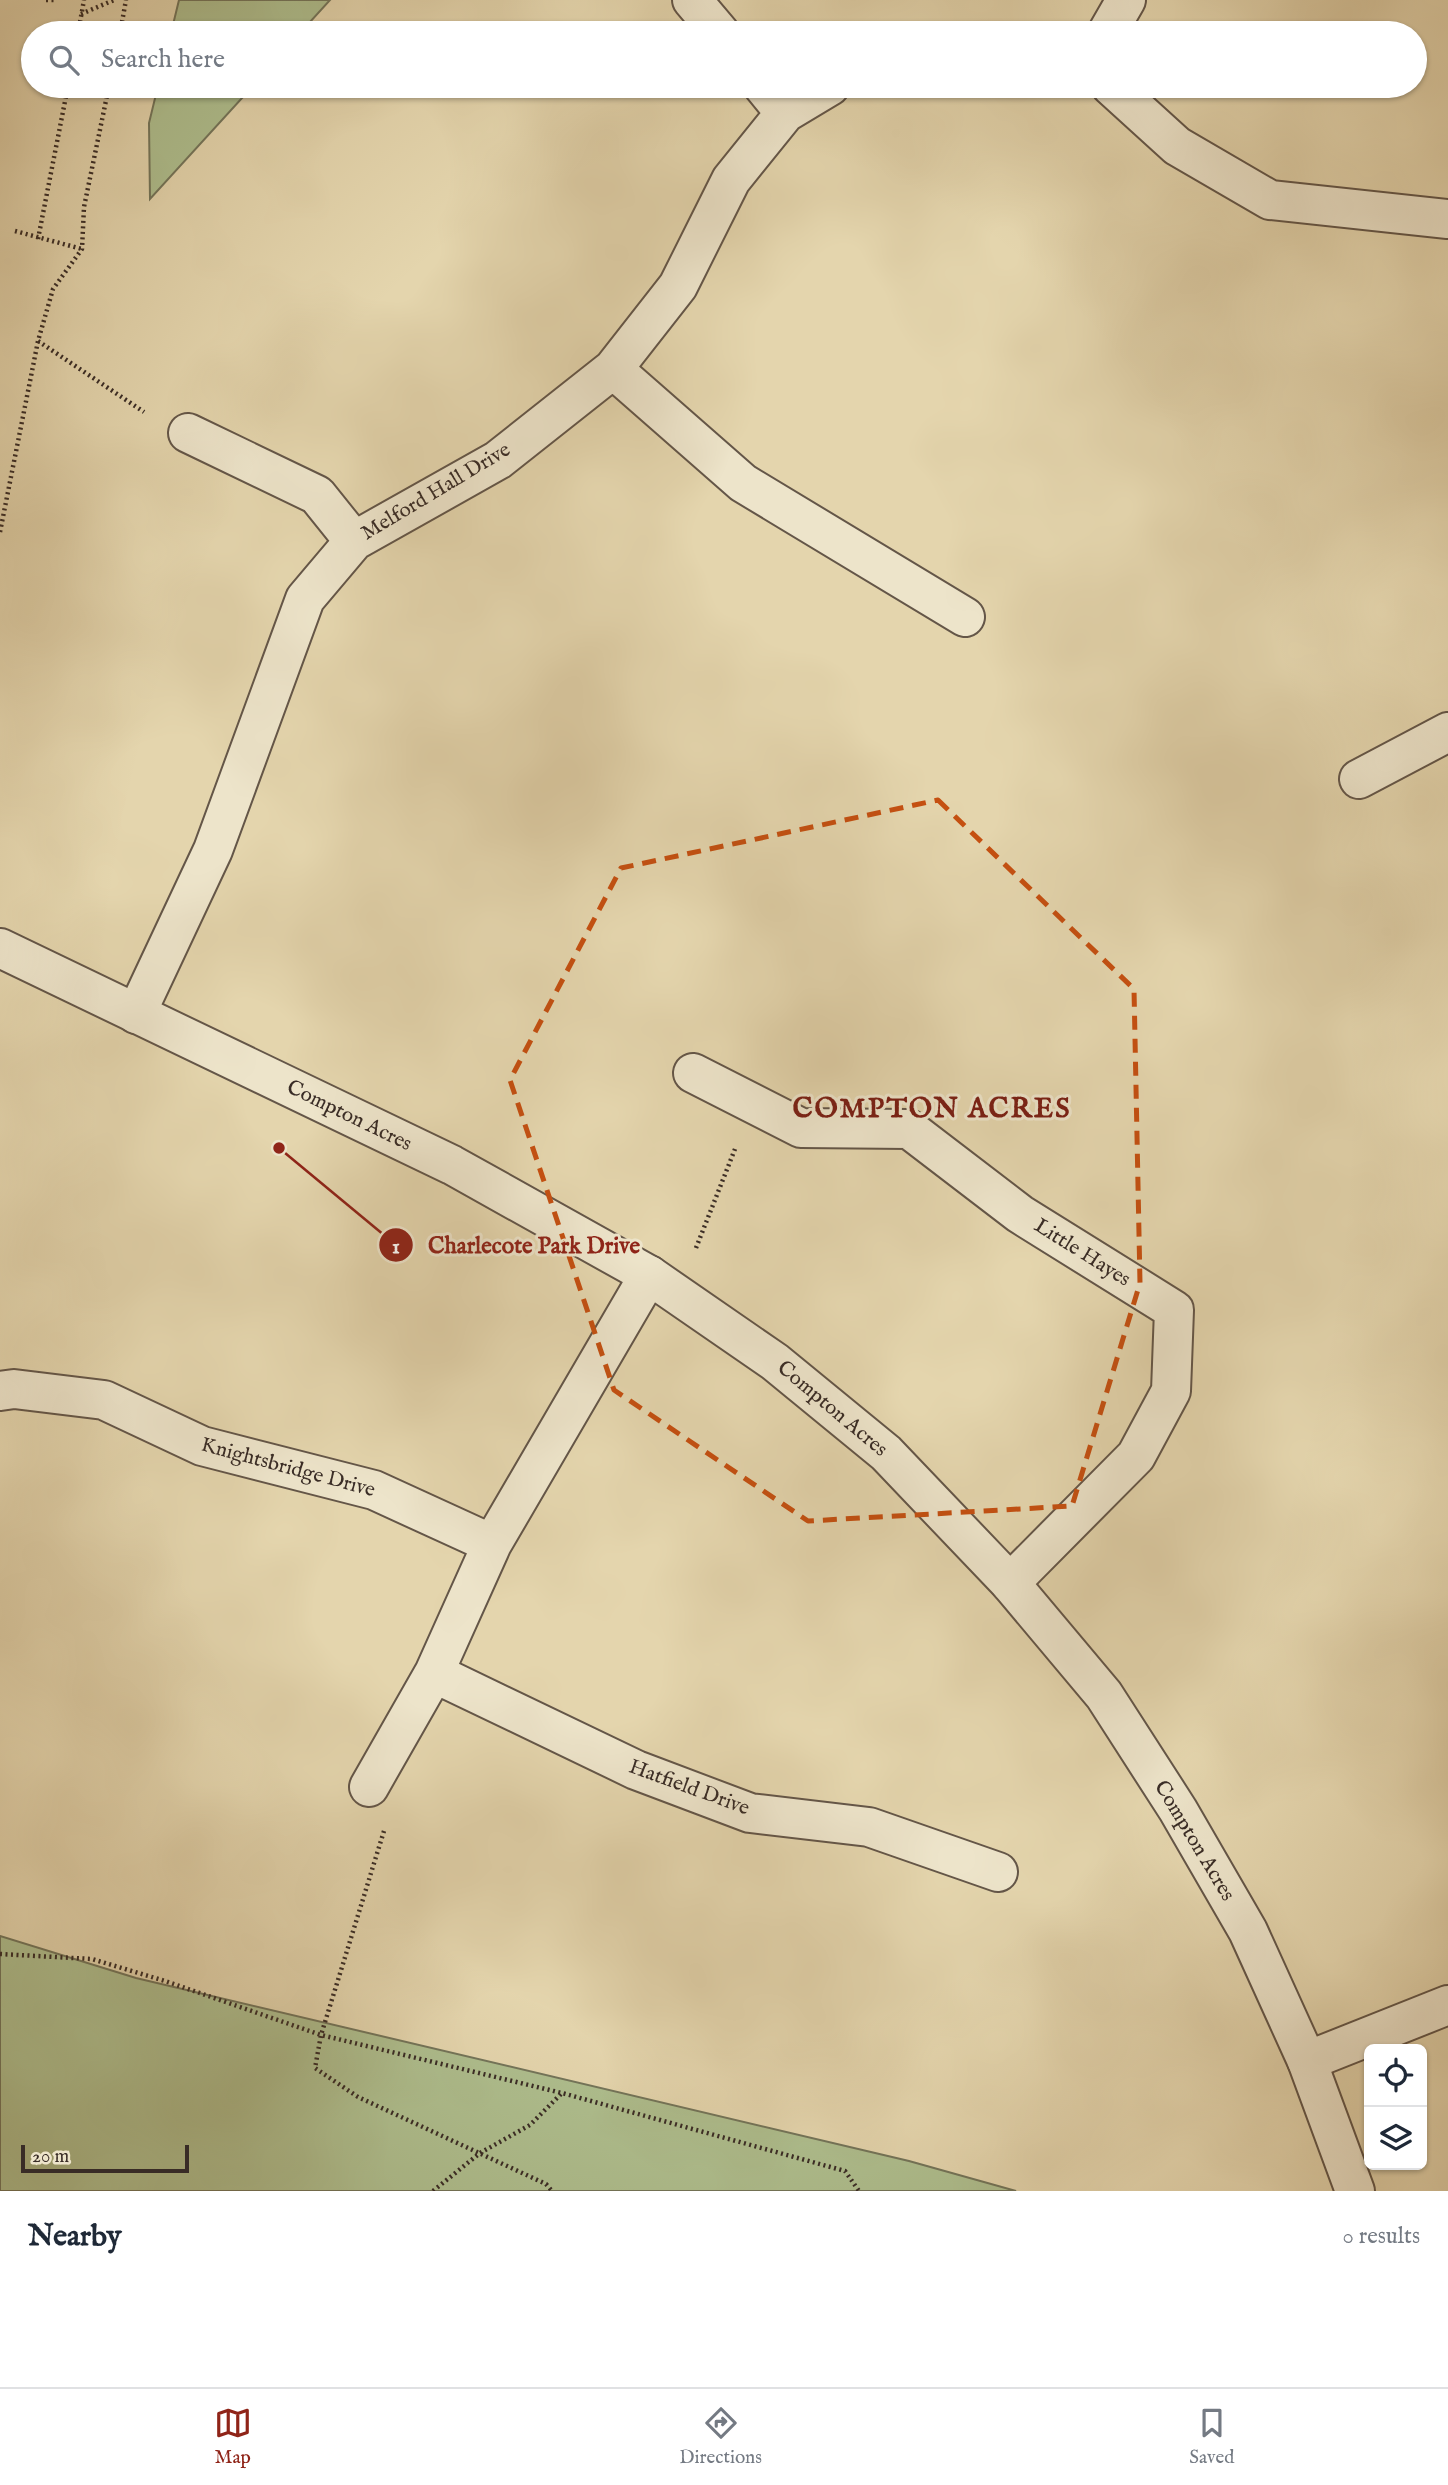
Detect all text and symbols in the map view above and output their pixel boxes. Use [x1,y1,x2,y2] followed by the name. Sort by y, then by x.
[21,21,1427,98] search box
[45,41,83,79] icon: search
[101,43,225,76] text: Search here
[356,437,516,547] street label: Melford Hall Drive
[282,1074,416,1158] street label: Compton Acres
[793,1092,1072,1127] district label: COMPTON ACRES
[1029,1213,1135,1293] street label: Little Hayes
[379,1223,654,1267] callout: Charlecote Park Drive
[428,1232,640,1261] text: Charlecote Park Drive
[392,1234,400,1261] text: 1
[771,1355,893,1463] street label: Compton Acres
[198,1432,378,1504] street label: Knightsbridge Drive
[625,1754,753,1822] street label: Hatfield Drive
[1147,1776,1241,1906] street label: Compton Acres
[1364,2044,1427,2170] map controls
[1364,2044,1427,2107] button: locate
[1364,2107,1427,2170] button: layers
[21,2142,189,2174] scale bar
[32,2145,69,2169] text: 20 m
[28,2218,121,2256] text: Nearby
[1342,2222,1420,2251] text: 0 results
[214,2404,252,2470] tab: Map
[679,2404,762,2470] tab: Directions
[1189,2404,1234,2470] tab: Saved

